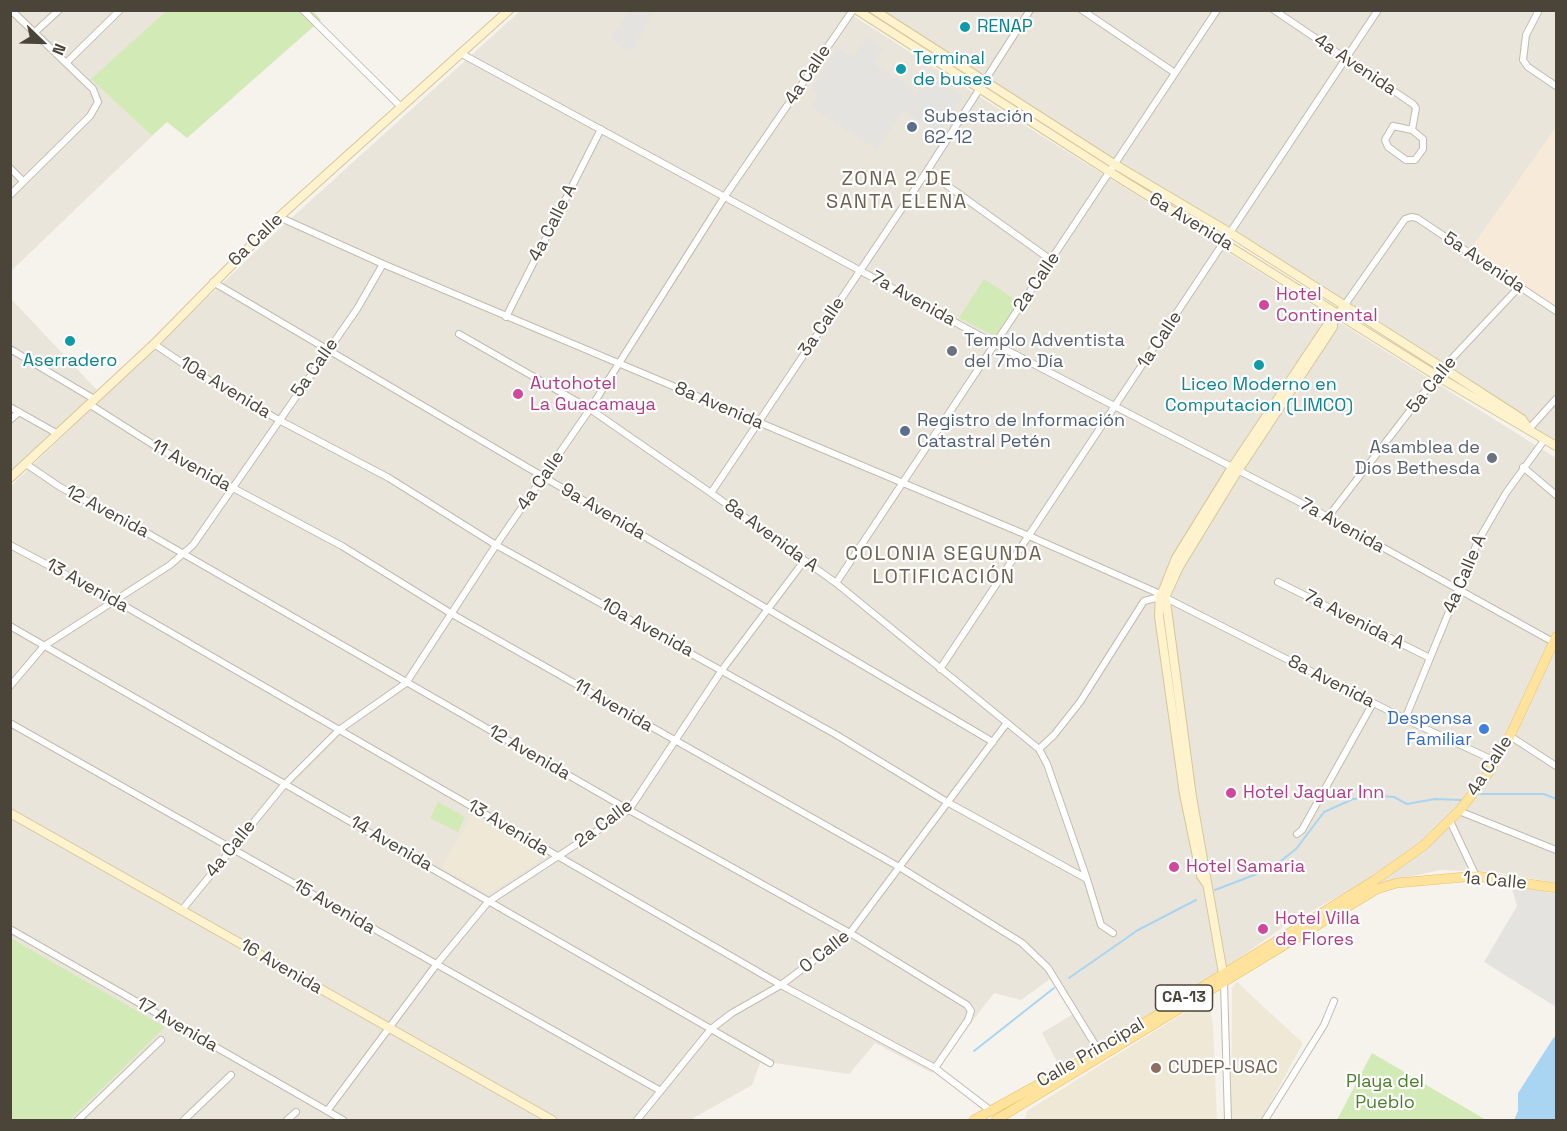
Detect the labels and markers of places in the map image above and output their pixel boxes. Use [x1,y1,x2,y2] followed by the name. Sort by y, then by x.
[977,16,1033,38] place label: RENAP
[958,20,972,34] marker: RENAP
[913,48,992,90] place label: Terminal de buses
[894,62,908,76] marker: Terminal de buses
[924,106,1033,148] place label: Subestación 62-12
[905,120,919,134] marker: Subestación 62-12
[1276,284,1378,326] place label: Hotel Continental
[1257,298,1271,312] marker: Hotel Continental
[964,330,1125,372] place label: Templo Adventista del 7mo Día
[63,334,77,348] marker: Aserradero
[945,344,959,358] marker: Templo Adventista del 7mo Día
[23,350,117,372] place label: Aserradero
[1252,358,1266,372] marker: Liceo Moderno en Computacion (LIMCO)
[530,373,656,416] place label: Autohotel La Guacamaya
[1165,374,1353,416] place label: Liceo Moderno en Computacion (LIMCO)
[511,387,525,401] marker: Autohotel La Guacamaya
[917,410,1125,452] place label: Registro de Información Catastral Petén
[898,424,912,438] marker: Registro de Información Catastral Petén
[1355,437,1480,480] place label: Asamblea de Dios Bethesda
[1485,451,1499,465] marker: Asamblea de Dios Bethesda
[1387,708,1472,750] place label: Despensa Familiar
[1477,722,1491,736] marker: Despensa Familiar
[1243,782,1384,804] place label: Hotel Jaguar Inn
[1224,786,1238,800] marker: Hotel Jaguar Inn
[1186,856,1305,878] place label: Hotel Samaria
[1167,860,1181,874] marker: Hotel Samaria
[1275,908,1360,950] place label: Hotel Villa de Flores
[1256,922,1270,936] marker: Hotel Villa de Flores
[1168,1057,1278,1079] place label: CUDEP-USAC
[1149,1061,1163,1075] marker: CUDEP-USAC

